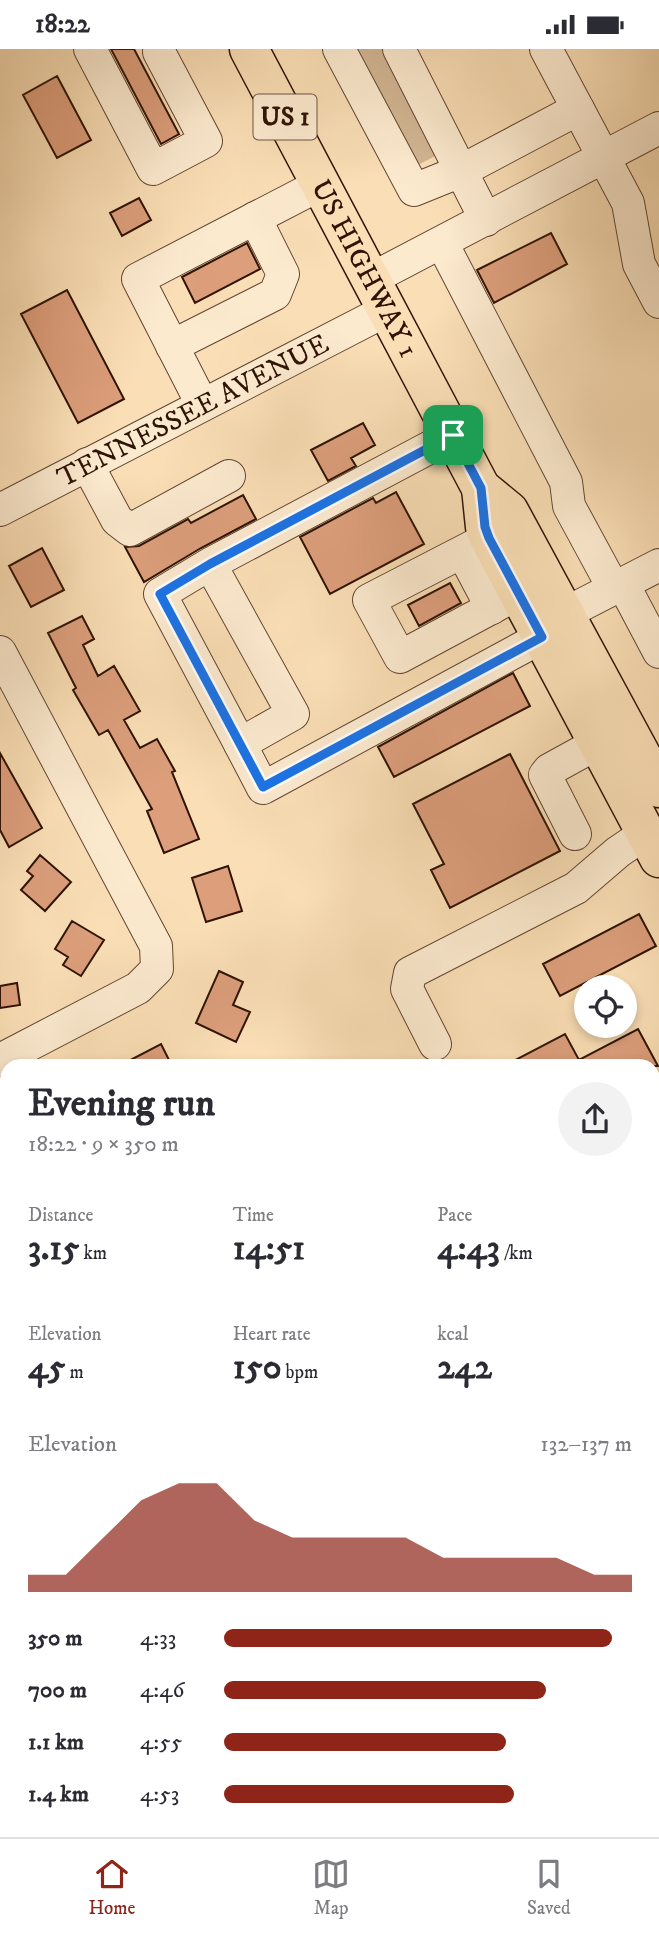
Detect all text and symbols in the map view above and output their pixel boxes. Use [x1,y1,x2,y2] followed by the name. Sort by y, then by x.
[35,8,90,41] text: 18:22
[254,94,316,139] road number: US 1
[304,173,426,363] street label: US HIGHWAY 1
[51,326,335,495] street label: TENNESSEE AVENUE
[423,405,483,465] pin
[434,416,472,454] icon: arrive
[574,975,637,1038] map controls
[574,975,637,1038] button: locate
[28,1080,215,1128] text: Evening run
[558,1082,632,1156] button: share
[28,1130,179,1159] text: 18:22 · 9 × 350 m
[28,1204,93,1227] text: Distance
[233,1204,274,1227] text: Time
[437,1204,472,1227] text: Pace
[28,1227,79,1271] text: 3.15
[233,1227,305,1271] text: 14:51
[437,1227,500,1271] text: 4:43
[79,1242,107,1265] text: km
[500,1242,533,1265] text: /km
[28,1323,102,1346] text: Elevation
[233,1323,311,1346] text: Heart rate
[437,1323,469,1346] text: kcal
[28,1346,65,1390] text: 45
[233,1346,282,1390] text: 150
[437,1346,492,1390] text: 242
[65,1361,84,1384] text: m
[282,1361,318,1384] text: bpm
[28,1430,117,1459] text: Elevation
[540,1430,632,1459] text: 132–137 m
[28,1624,83,1653] text: 350 m
[140,1624,176,1653] text: 4:33
[28,1676,87,1705] text: 700 m
[140,1676,184,1705] text: 4:46
[28,1728,84,1757] text: 1.1 km
[140,1728,182,1757] text: 4:55
[28,1780,89,1809] text: 1.4 km
[140,1780,179,1809] text: 4:53
[88,1855,135,1920] tab: Home
[312,1855,350,1920] tab: Map
[527,1855,571,1920] tab: Saved

